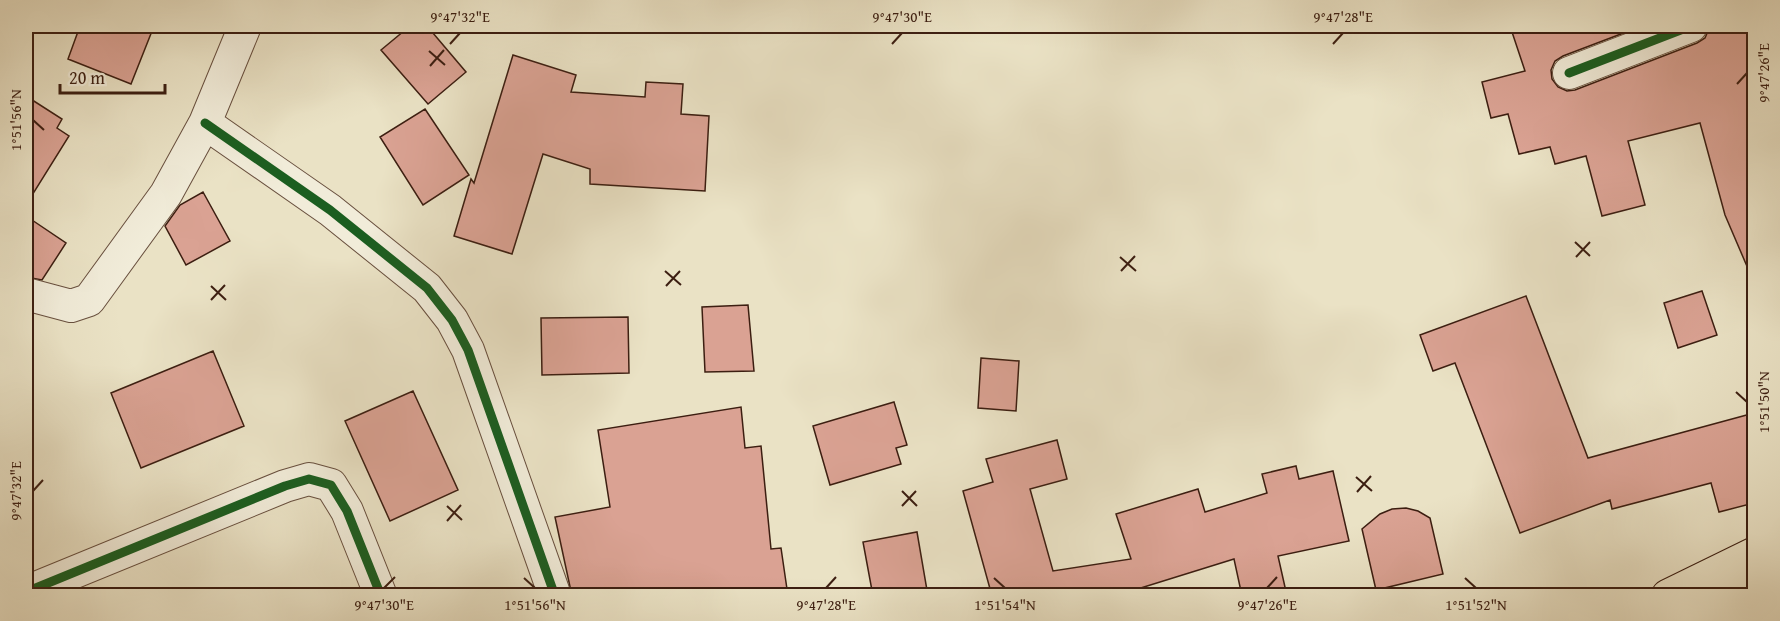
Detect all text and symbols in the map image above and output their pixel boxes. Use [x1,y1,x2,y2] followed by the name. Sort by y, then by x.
[430,6,490,27] text: 9°47'32"E
[872,6,932,27] text: 9°47'30"E
[1313,6,1373,27] text: 9°47'28"E
[1753,43,1774,103] text: 9°47'26"E
[60,57,165,95] scale bar
[69,64,105,91] text: 20 m
[5,89,26,151] text: 1°51'56"N
[1753,371,1774,433] text: 1°51'50"N
[5,461,26,521] text: 9°47'32"E
[354,594,414,615] text: 9°47'30"E
[504,594,566,615] text: 1°51'56"N
[796,594,856,615] text: 9°47'28"E
[974,594,1036,615] text: 1°51'54"N
[1237,594,1297,615] text: 9°47'26"E
[1445,594,1507,615] text: 1°51'52"N

